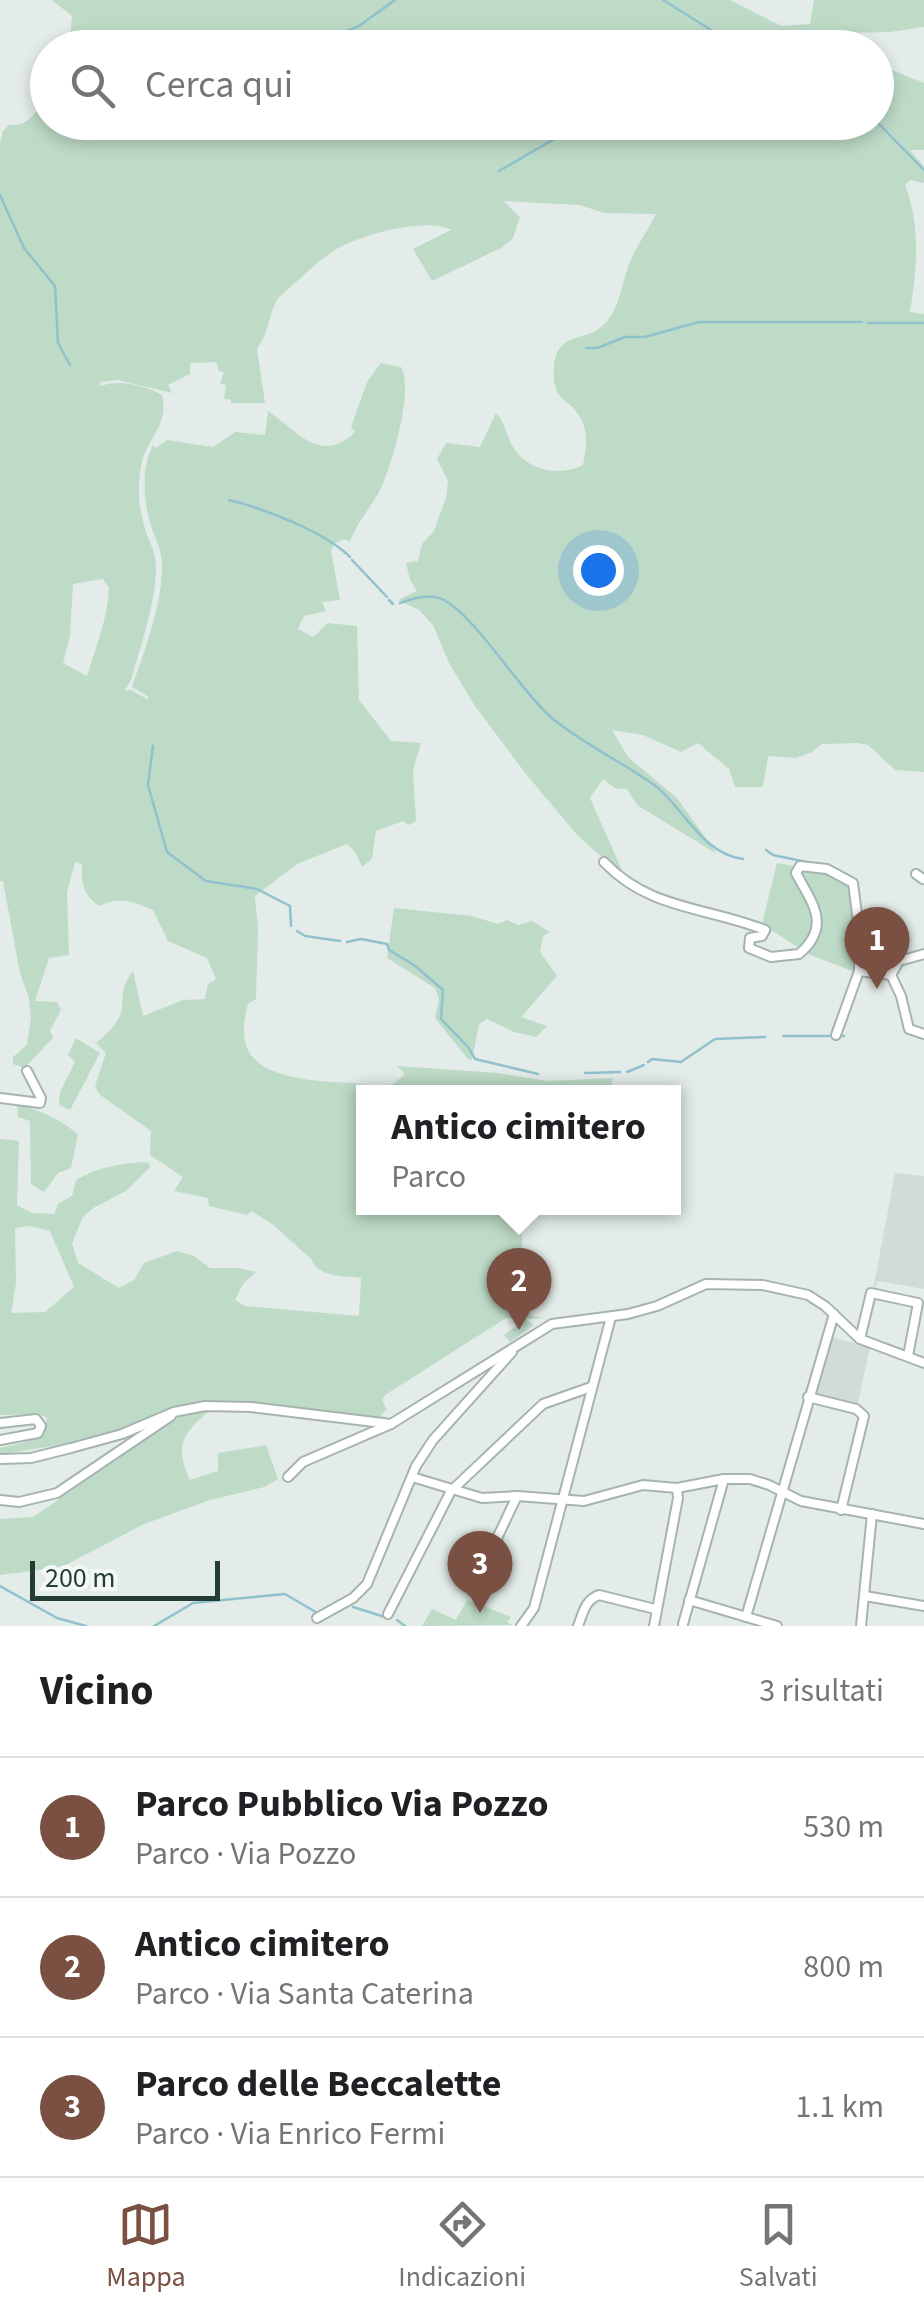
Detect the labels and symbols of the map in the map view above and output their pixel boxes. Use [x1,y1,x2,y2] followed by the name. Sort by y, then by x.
[573,545,624,596] your location
[844,906,910,989] pin: 1
[486,1248,552,1330] pin: 2
[448,1530,512,1613] pin: 3
[30,1556,220,1600] scale bar

